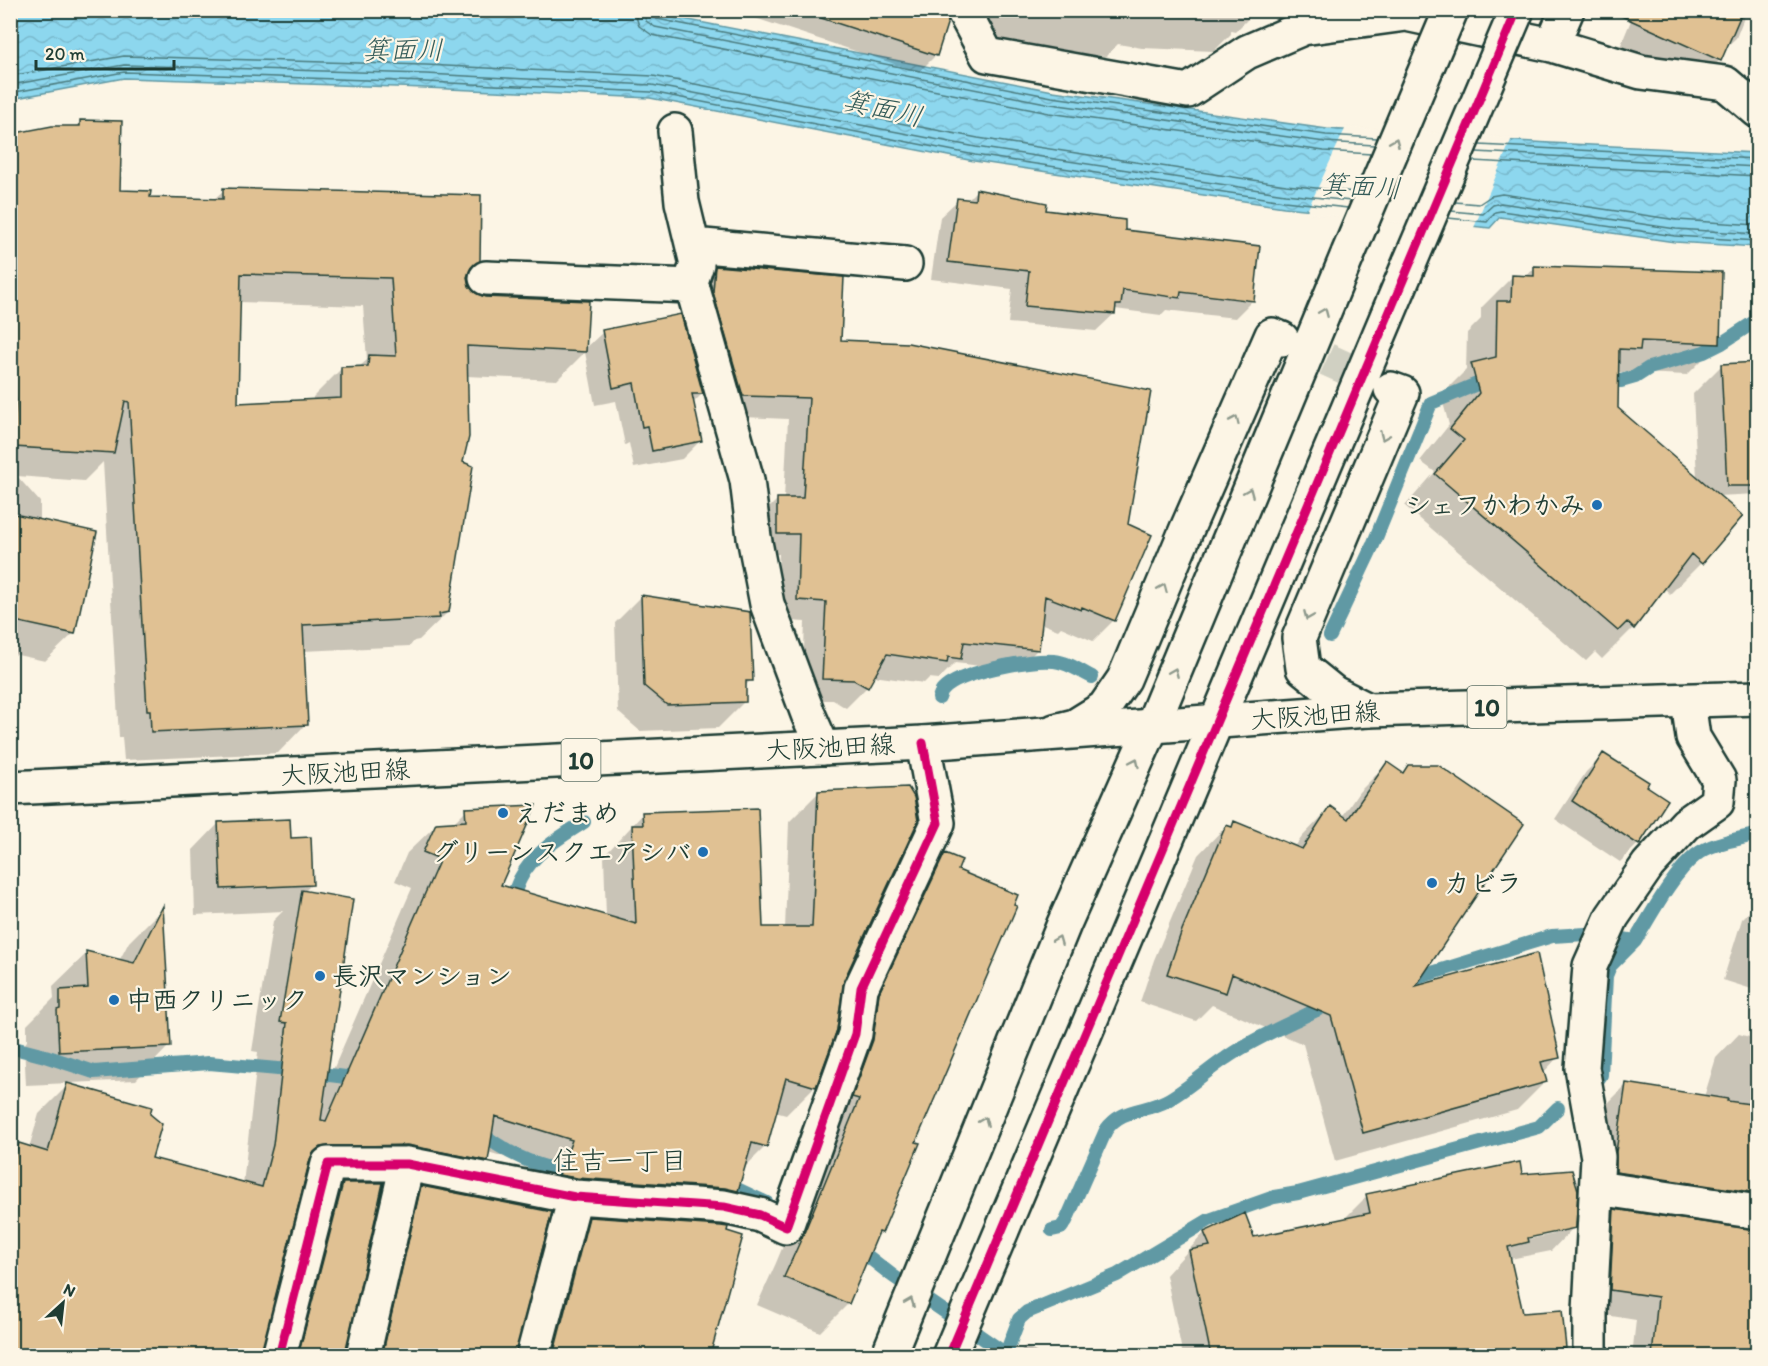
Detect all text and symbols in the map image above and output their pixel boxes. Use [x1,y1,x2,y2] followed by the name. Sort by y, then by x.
[36,33,174,71] scale bar
[363,33,444,66] water label: 箕面川
[45,43,85,65] text: 20 m
[840,83,926,133] water label: 箕面川
[1388,137,1400,148] one-way arrow
[1320,167,1402,205] water label: 箕面川
[1317,307,1329,318] one-way arrow
[1227,415,1239,426] one-way arrow
[1379,430,1391,441] one-way arrow
[1242,487,1254,498] one-way arrow
[1405,489,1585,521] place label: シェフかわかみ
[1590,498,1604,512] marker: シェフかわかみ
[1156,583,1168,594] one-way arrow
[1303,610,1315,621] one-way arrow
[1167,667,1179,678] one-way arrow
[1468,686,1506,728] road number: 10
[1249,695,1381,735] street label: 大阪池田線
[764,728,896,766] street label: 大阪池田線
[562,739,600,781] road number: 10
[279,753,411,791] street label: 大阪池田線
[1128,757,1140,768] one-way arrow
[515,797,619,829] place label: えだまめ
[496,806,510,820] marker: えだまめ
[433,836,691,868] place label: グリーンスクエアシバ
[696,845,710,859] marker: グリーンスクエアシバ
[1444,867,1522,899] place label: カビラ
[1425,876,1439,890] marker: カビラ
[1050,936,1063,946] one-way arrow
[332,960,512,992] place label: 長沢マンション
[313,969,327,983] marker: 長沢マンション
[126,984,308,1016] place label: 中西クリニック
[107,993,121,1007] marker: 中西クリニック
[977,1116,989,1127] one-way arrow
[553,1144,688,1177] district label: 住吉一丁目
[33,1273,93,1333] north arrow
[60,1279,79,1301] text: N
[903,1297,915,1308] one-way arrow

